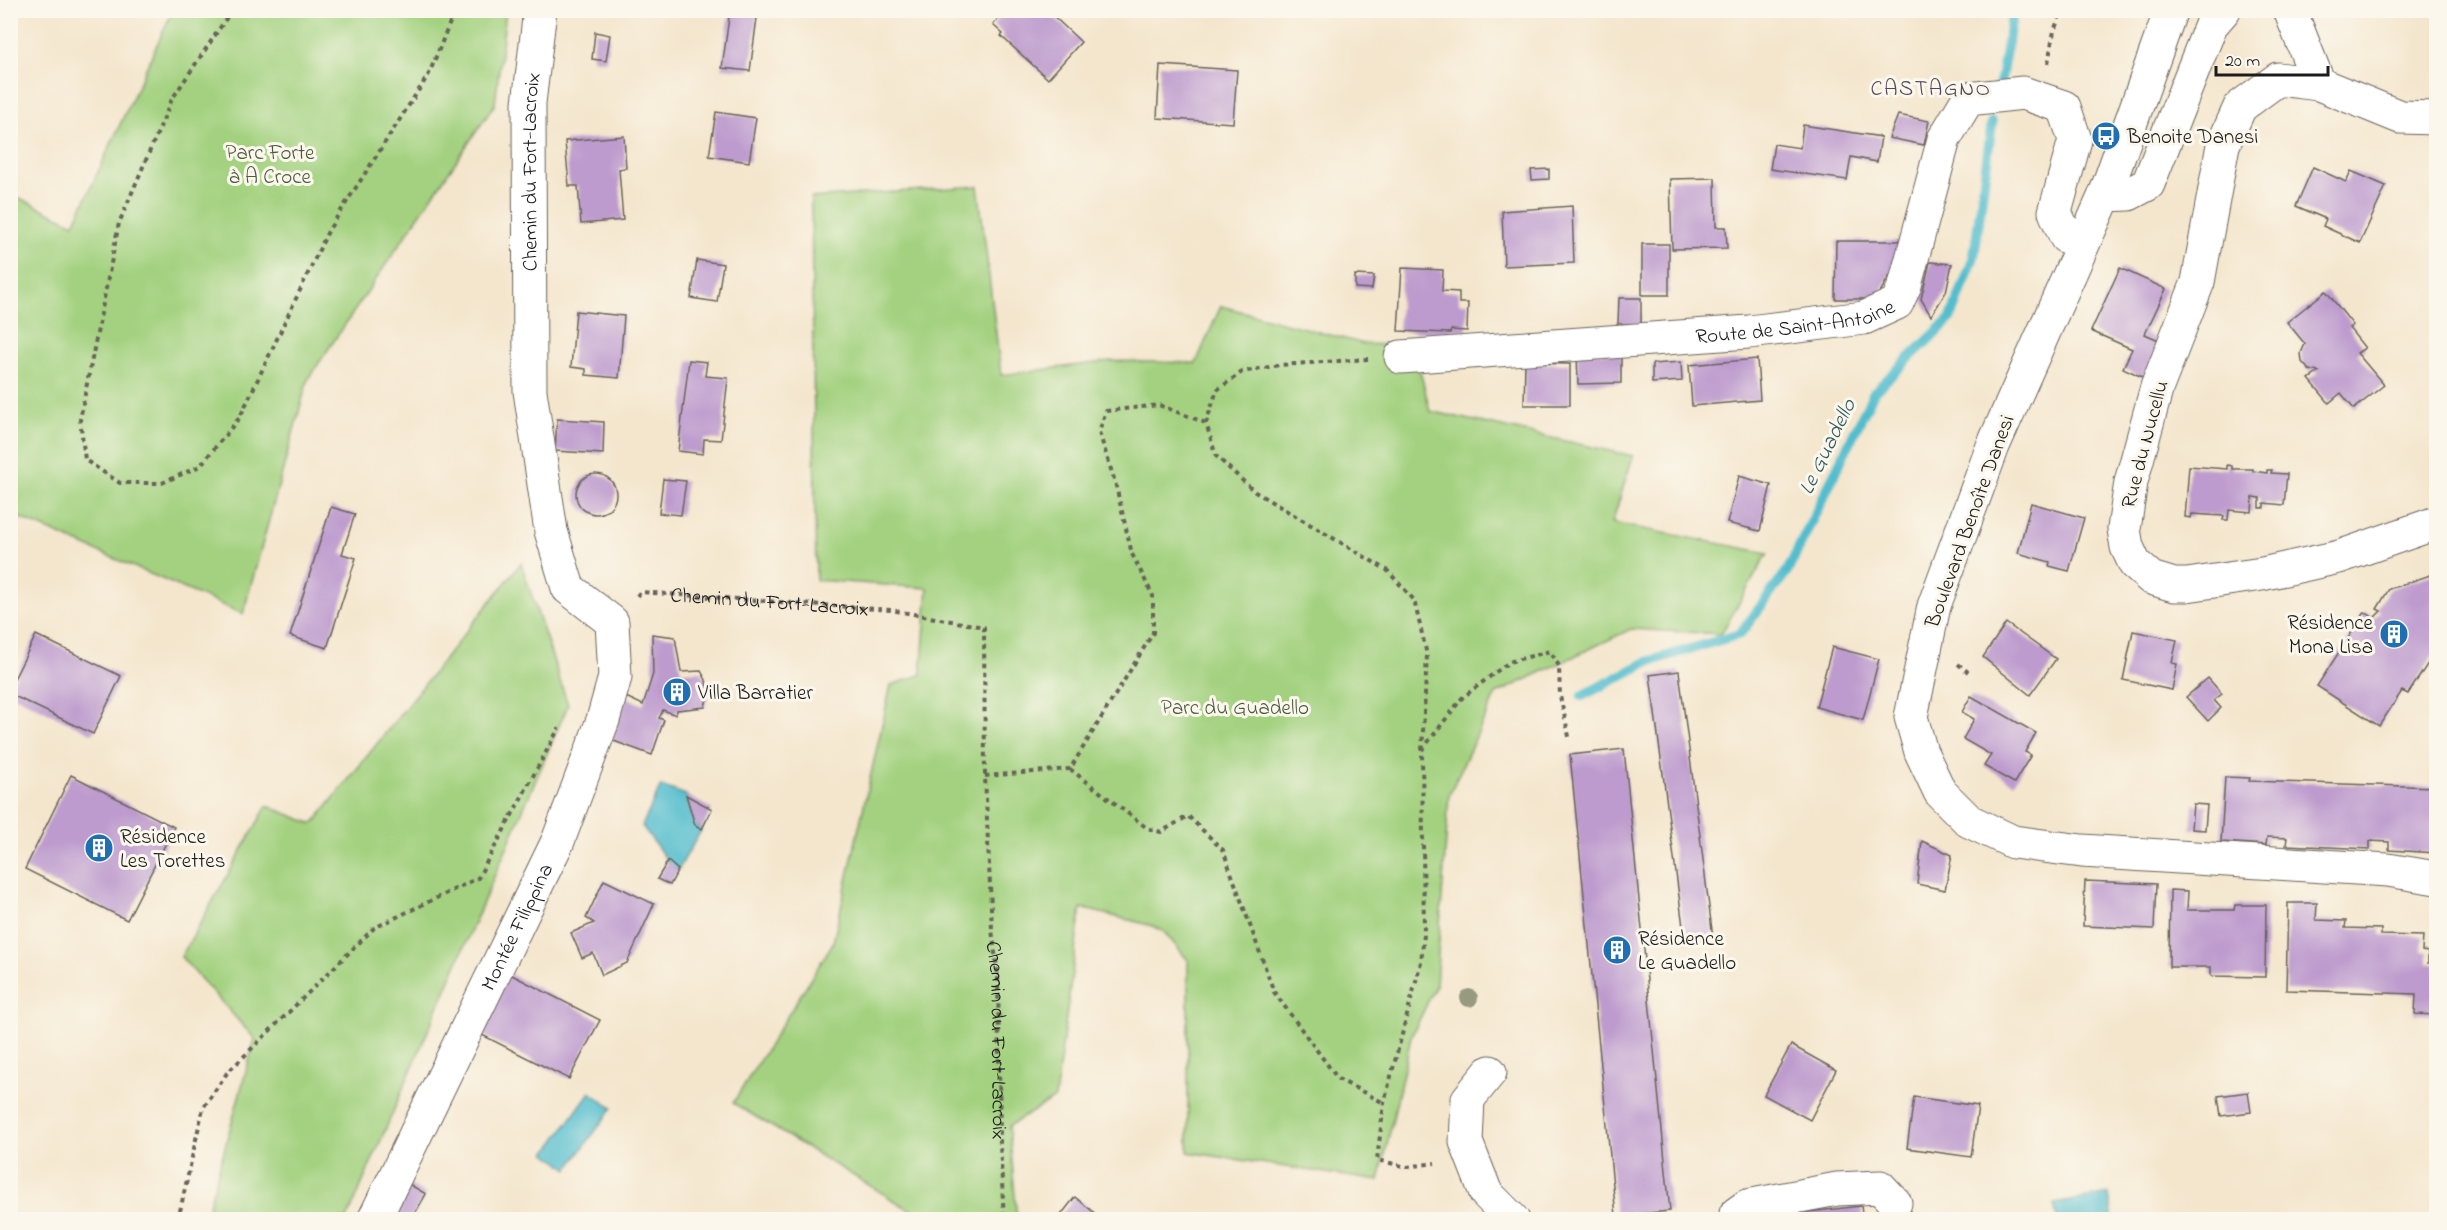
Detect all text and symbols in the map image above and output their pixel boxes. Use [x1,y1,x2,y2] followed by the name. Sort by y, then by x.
[2216,39,2328,77] scale bar
[2225,49,2260,75] text: 20 m
[516,71,549,271] street label: Chemin du Fort-Lacroix
[1870,74,1992,106] district label: CASTAGNO
[2090,120,2122,152] bus stop icon: Benoite Danesi
[2126,123,2258,153] place label: Benoite Danesi
[226,139,315,193] park label: Parc Forte à A Croce
[1695,293,1901,353] street label: Route de Saint-Antoine
[2114,377,2177,512] street label: Rue du Nucellu
[1792,393,1866,501] water label: Le Guadello
[1918,411,2023,633] street label: Boulevard Benoîte Danesi
[669,581,870,625] street label: Chemin du Fort-Lacroix
[2287,609,2374,663] place label: Résidence Mona Lisa
[2378,618,2410,650] building icon: Résidence Mona Lisa
[661,676,693,708] building icon: Villa Barratier
[697,679,813,709] place label: Villa Barratier
[1161,694,1309,724] park label: Parc du Guadello
[120,823,225,877] place label: Résidence Les Torettes
[83,832,115,864] building icon: Résidence Les Torettes
[474,859,562,996] street label: Montée Filippina
[1638,925,1736,979] place label: Résidence Le Guadello
[1601,934,1633,966] building icon: Résidence Le Guadello
[977,939,1013,1140] street label: Chemin du Fort-Lacroix

